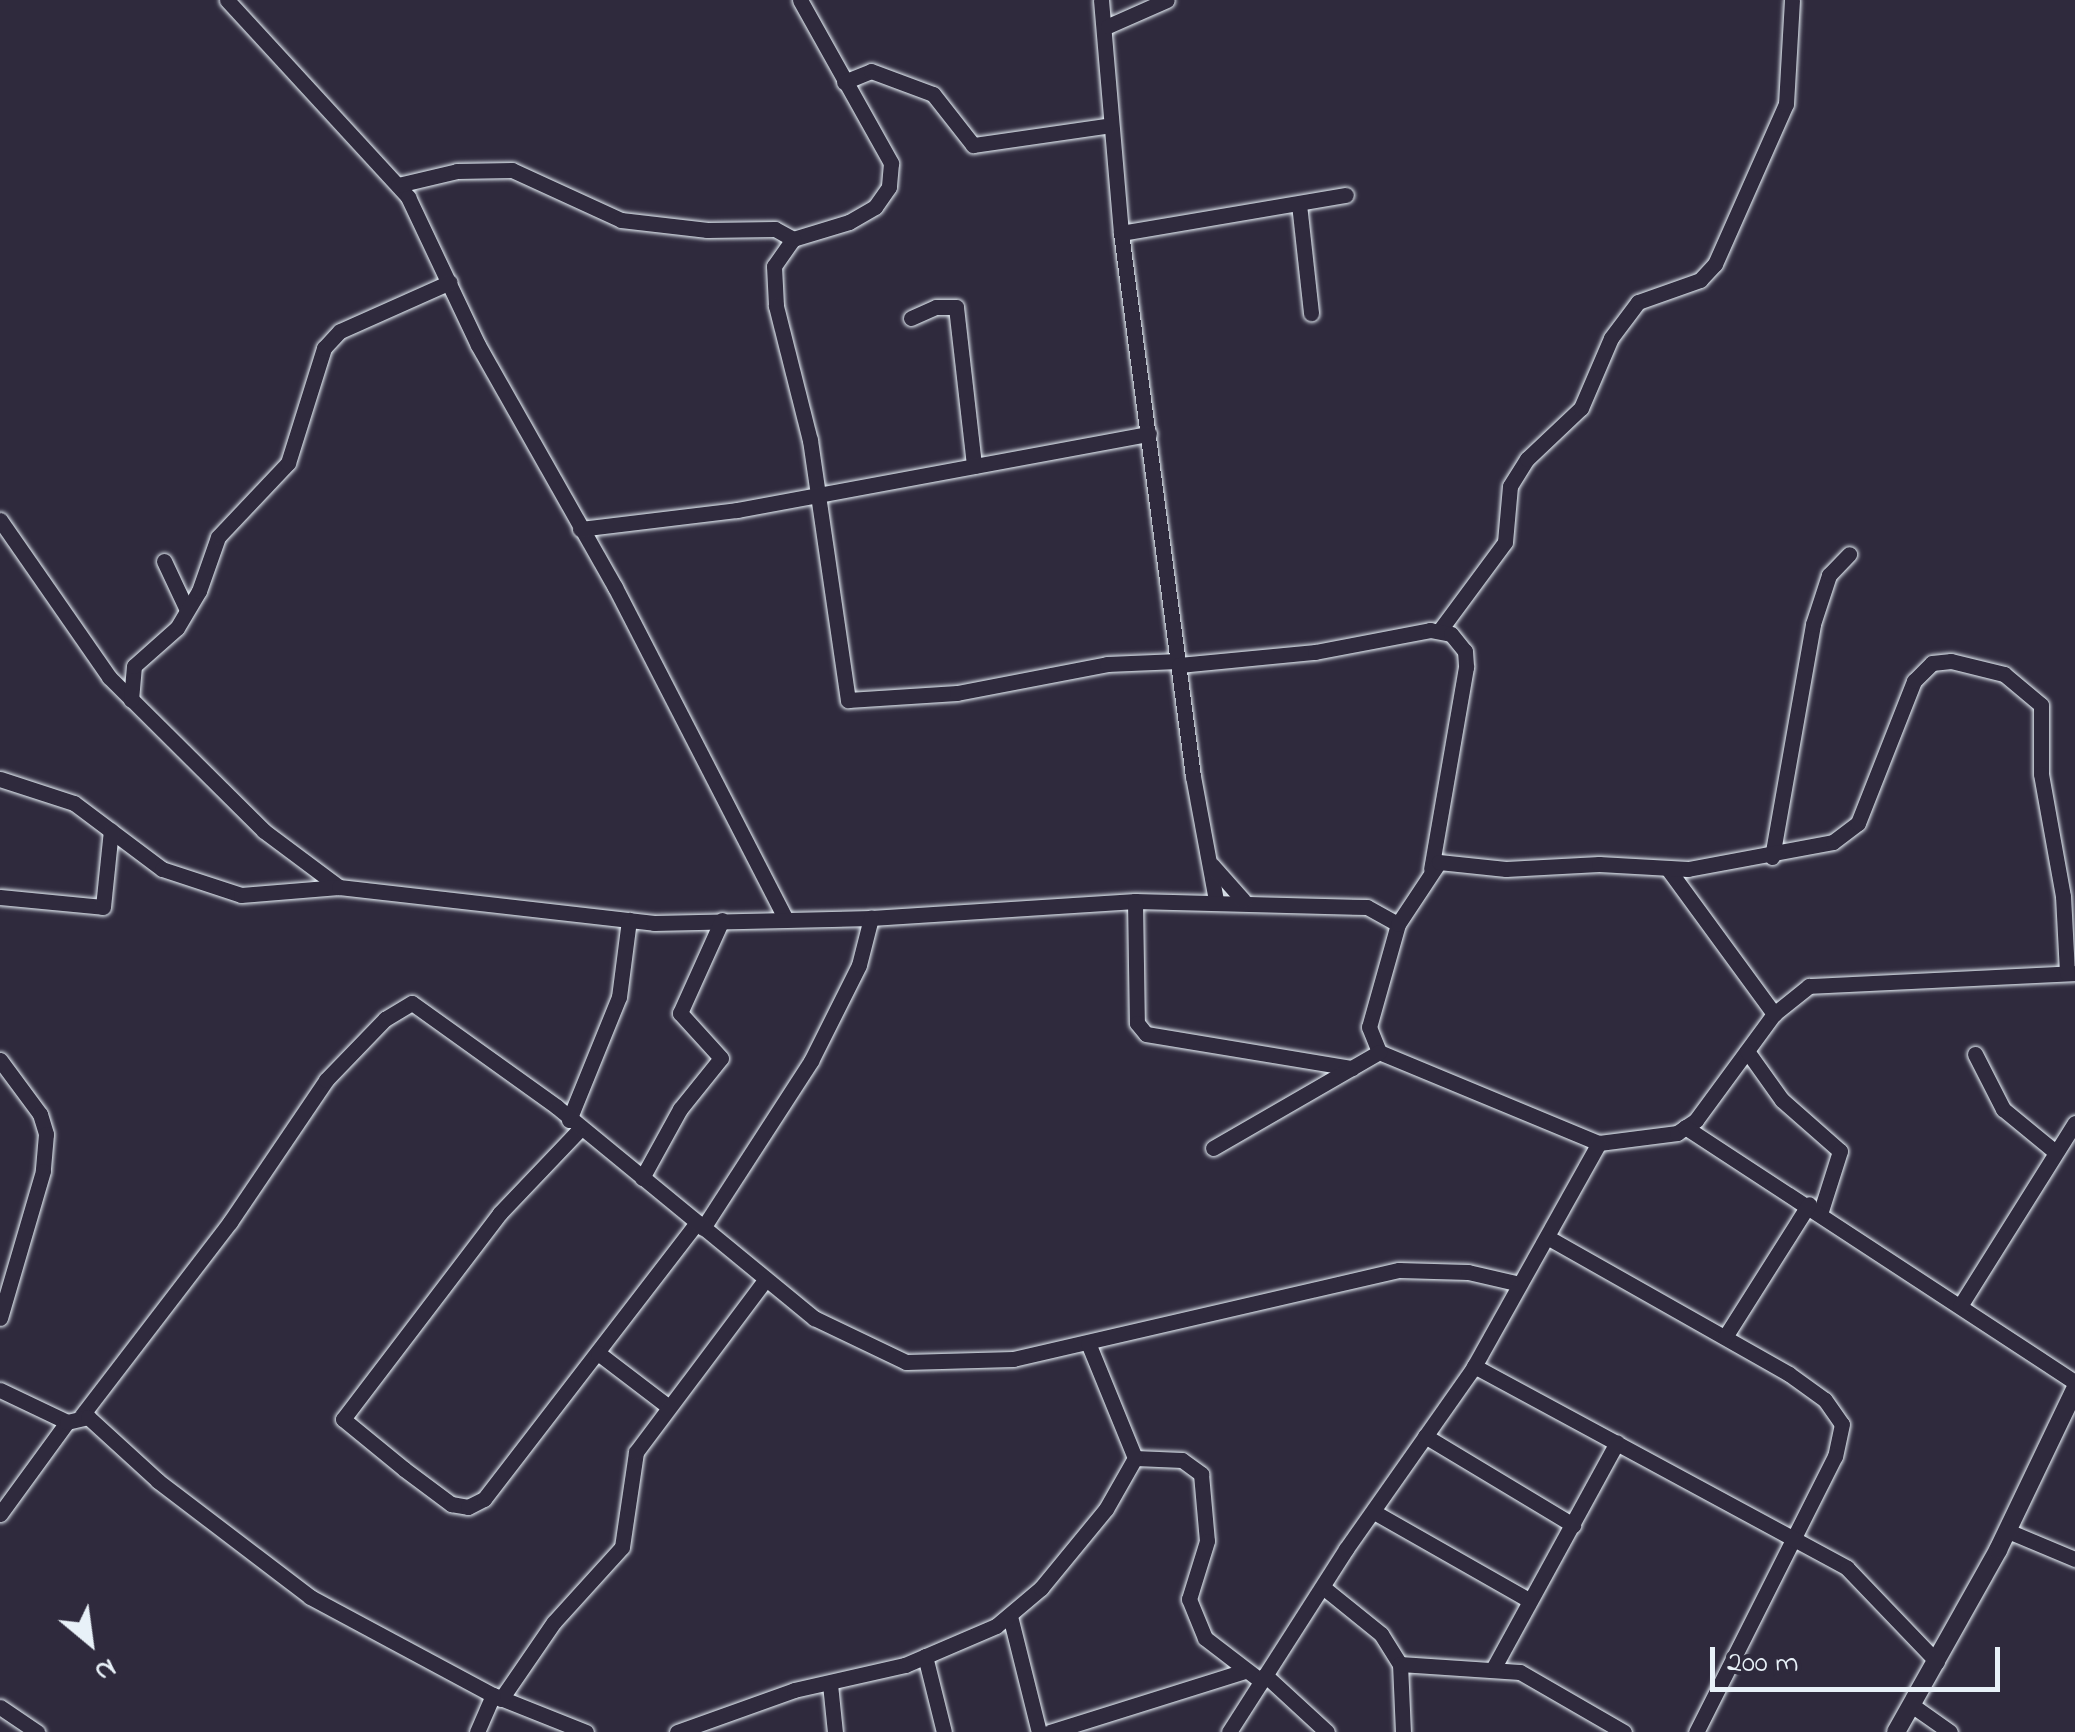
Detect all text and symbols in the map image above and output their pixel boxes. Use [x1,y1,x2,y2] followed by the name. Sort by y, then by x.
[40,1592,140,1692] north arrow
[1715,1627,2005,1689] scale bar
[1727,1642,1799,1686] text: 200 m
[87,1646,123,1691] text: N

